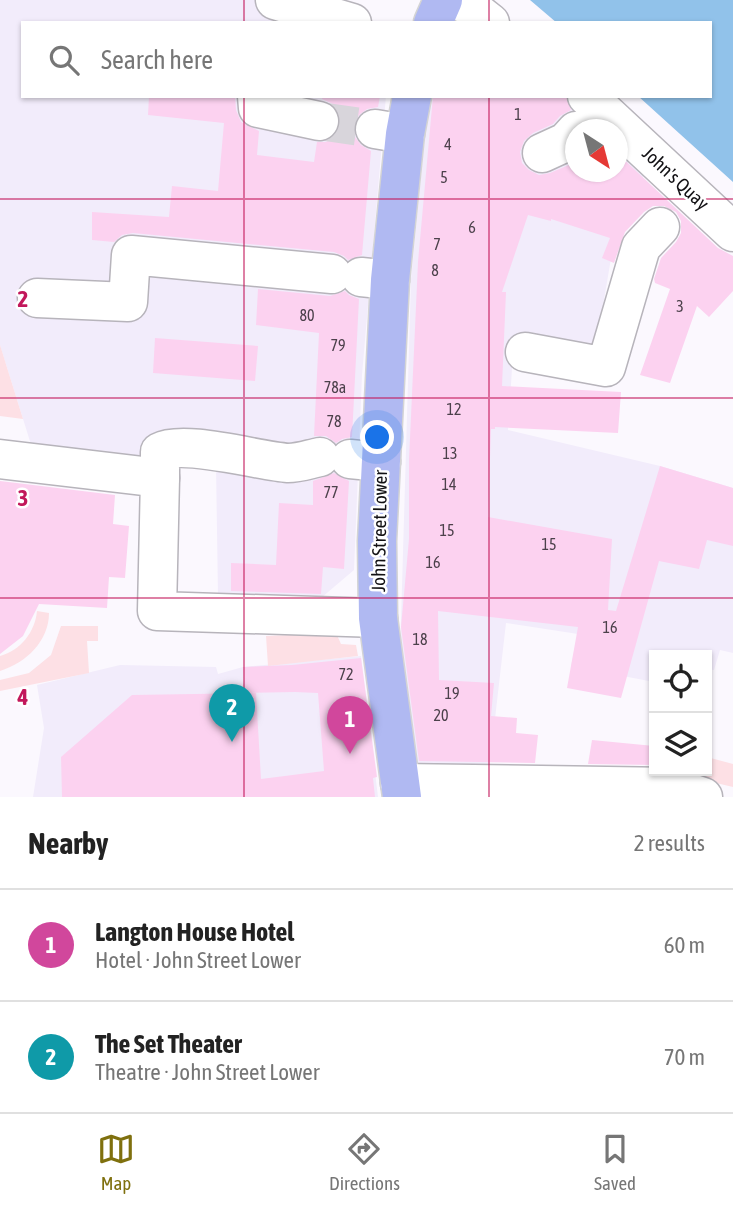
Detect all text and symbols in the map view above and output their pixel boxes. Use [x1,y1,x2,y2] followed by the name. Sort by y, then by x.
[21,21,712,98] search box
[45,41,83,79] icon: search
[101,45,213,75] text: Search here
[514,105,522,123] house number: 1
[565,119,628,182] north arrow
[444,135,452,153] house number: 4
[638,142,714,214] street label: John's Quay
[440,168,448,186] house number: 5
[468,218,476,236] house number: 6
[433,235,441,253] house number: 7
[431,261,439,279] house number: 8
[18,286,28,312] text: 2
[676,297,684,315] house number: 3
[299,306,315,324] house number: 80
[330,336,346,354] house number: 79
[324,378,346,396] house number: 78a
[446,400,462,418] house number: 12
[326,412,342,430] house number: 78
[360,420,394,454] your location
[442,444,458,462] house number: 13
[367,470,391,592] street label: John Street Lower
[441,475,457,493] house number: 14
[323,483,339,501] house number: 77
[18,485,28,511] text: 3
[439,521,455,539] house number: 15
[541,535,557,553] house number: 15
[425,553,441,571] house number: 16
[602,618,618,636] house number: 16
[412,630,428,648] house number: 18
[649,650,712,776] map controls
[649,650,712,713] button: locate
[338,665,354,683] house number: 72
[17,684,29,710] text: 4
[209,684,255,742] pin: 2
[444,684,460,702] house number: 19
[327,696,373,754] pin: 1
[433,706,449,724] house number: 20
[649,713,712,776] button: layers
[28,826,108,860] text: Nearby
[634,830,705,856] text: 2 results
[95,917,294,947] text: Langton House Hotel
[46,932,56,958] text: 1
[664,932,705,958] text: 60 m
[95,947,301,973] text: Hotel · John Street Lower
[95,1029,242,1059] text: The Set Theater
[46,1044,56,1070] text: 2
[664,1044,705,1070] text: 70 m
[95,1059,319,1085] text: Theatre · John Street Lower
[97,1130,135,1194] tab: Map
[329,1130,400,1194] tab: Directions
[594,1130,636,1194] tab: Saved

